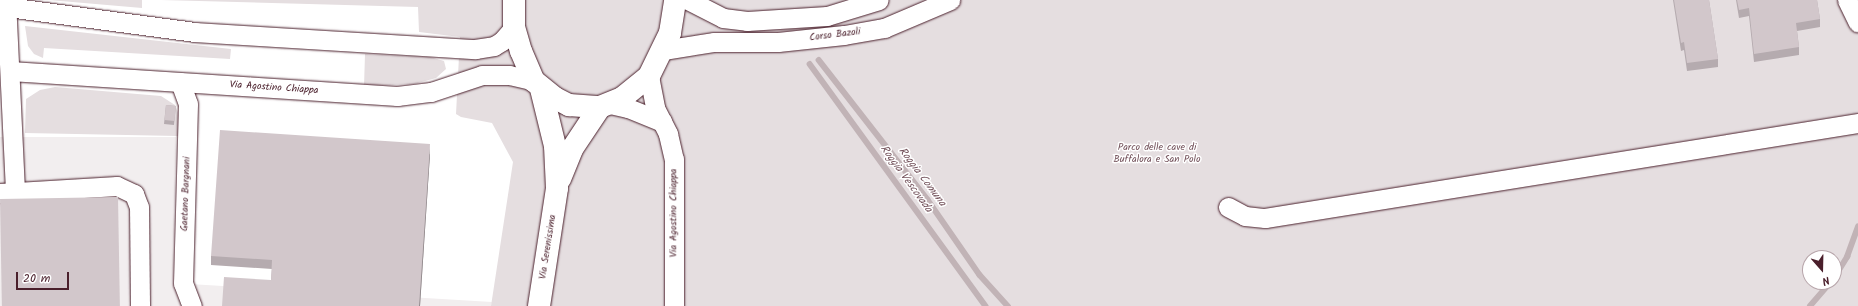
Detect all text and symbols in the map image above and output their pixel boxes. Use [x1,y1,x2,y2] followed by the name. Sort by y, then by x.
[809,26,861,44] street label: Corso Bazoli
[229,79,319,97] street label: Via Agostino Chiappa
[1113,141,1201,164] park label: Parco delle cave di Buffalora e San Polo
[877,143,935,215] water label: Roggia Vescovada
[895,145,949,209] water label: Roggia Comuna
[179,157,193,231] street label: Gaetano Bargnani
[668,169,680,257] street label: Via Agostino Chiappa
[537,214,559,280] street label: Via Serenissima
[1802,250,1842,290] north arrow
[18,264,71,290] scale bar
[23,269,50,288] text: 20 m
[1819,271,1832,290] text: N

